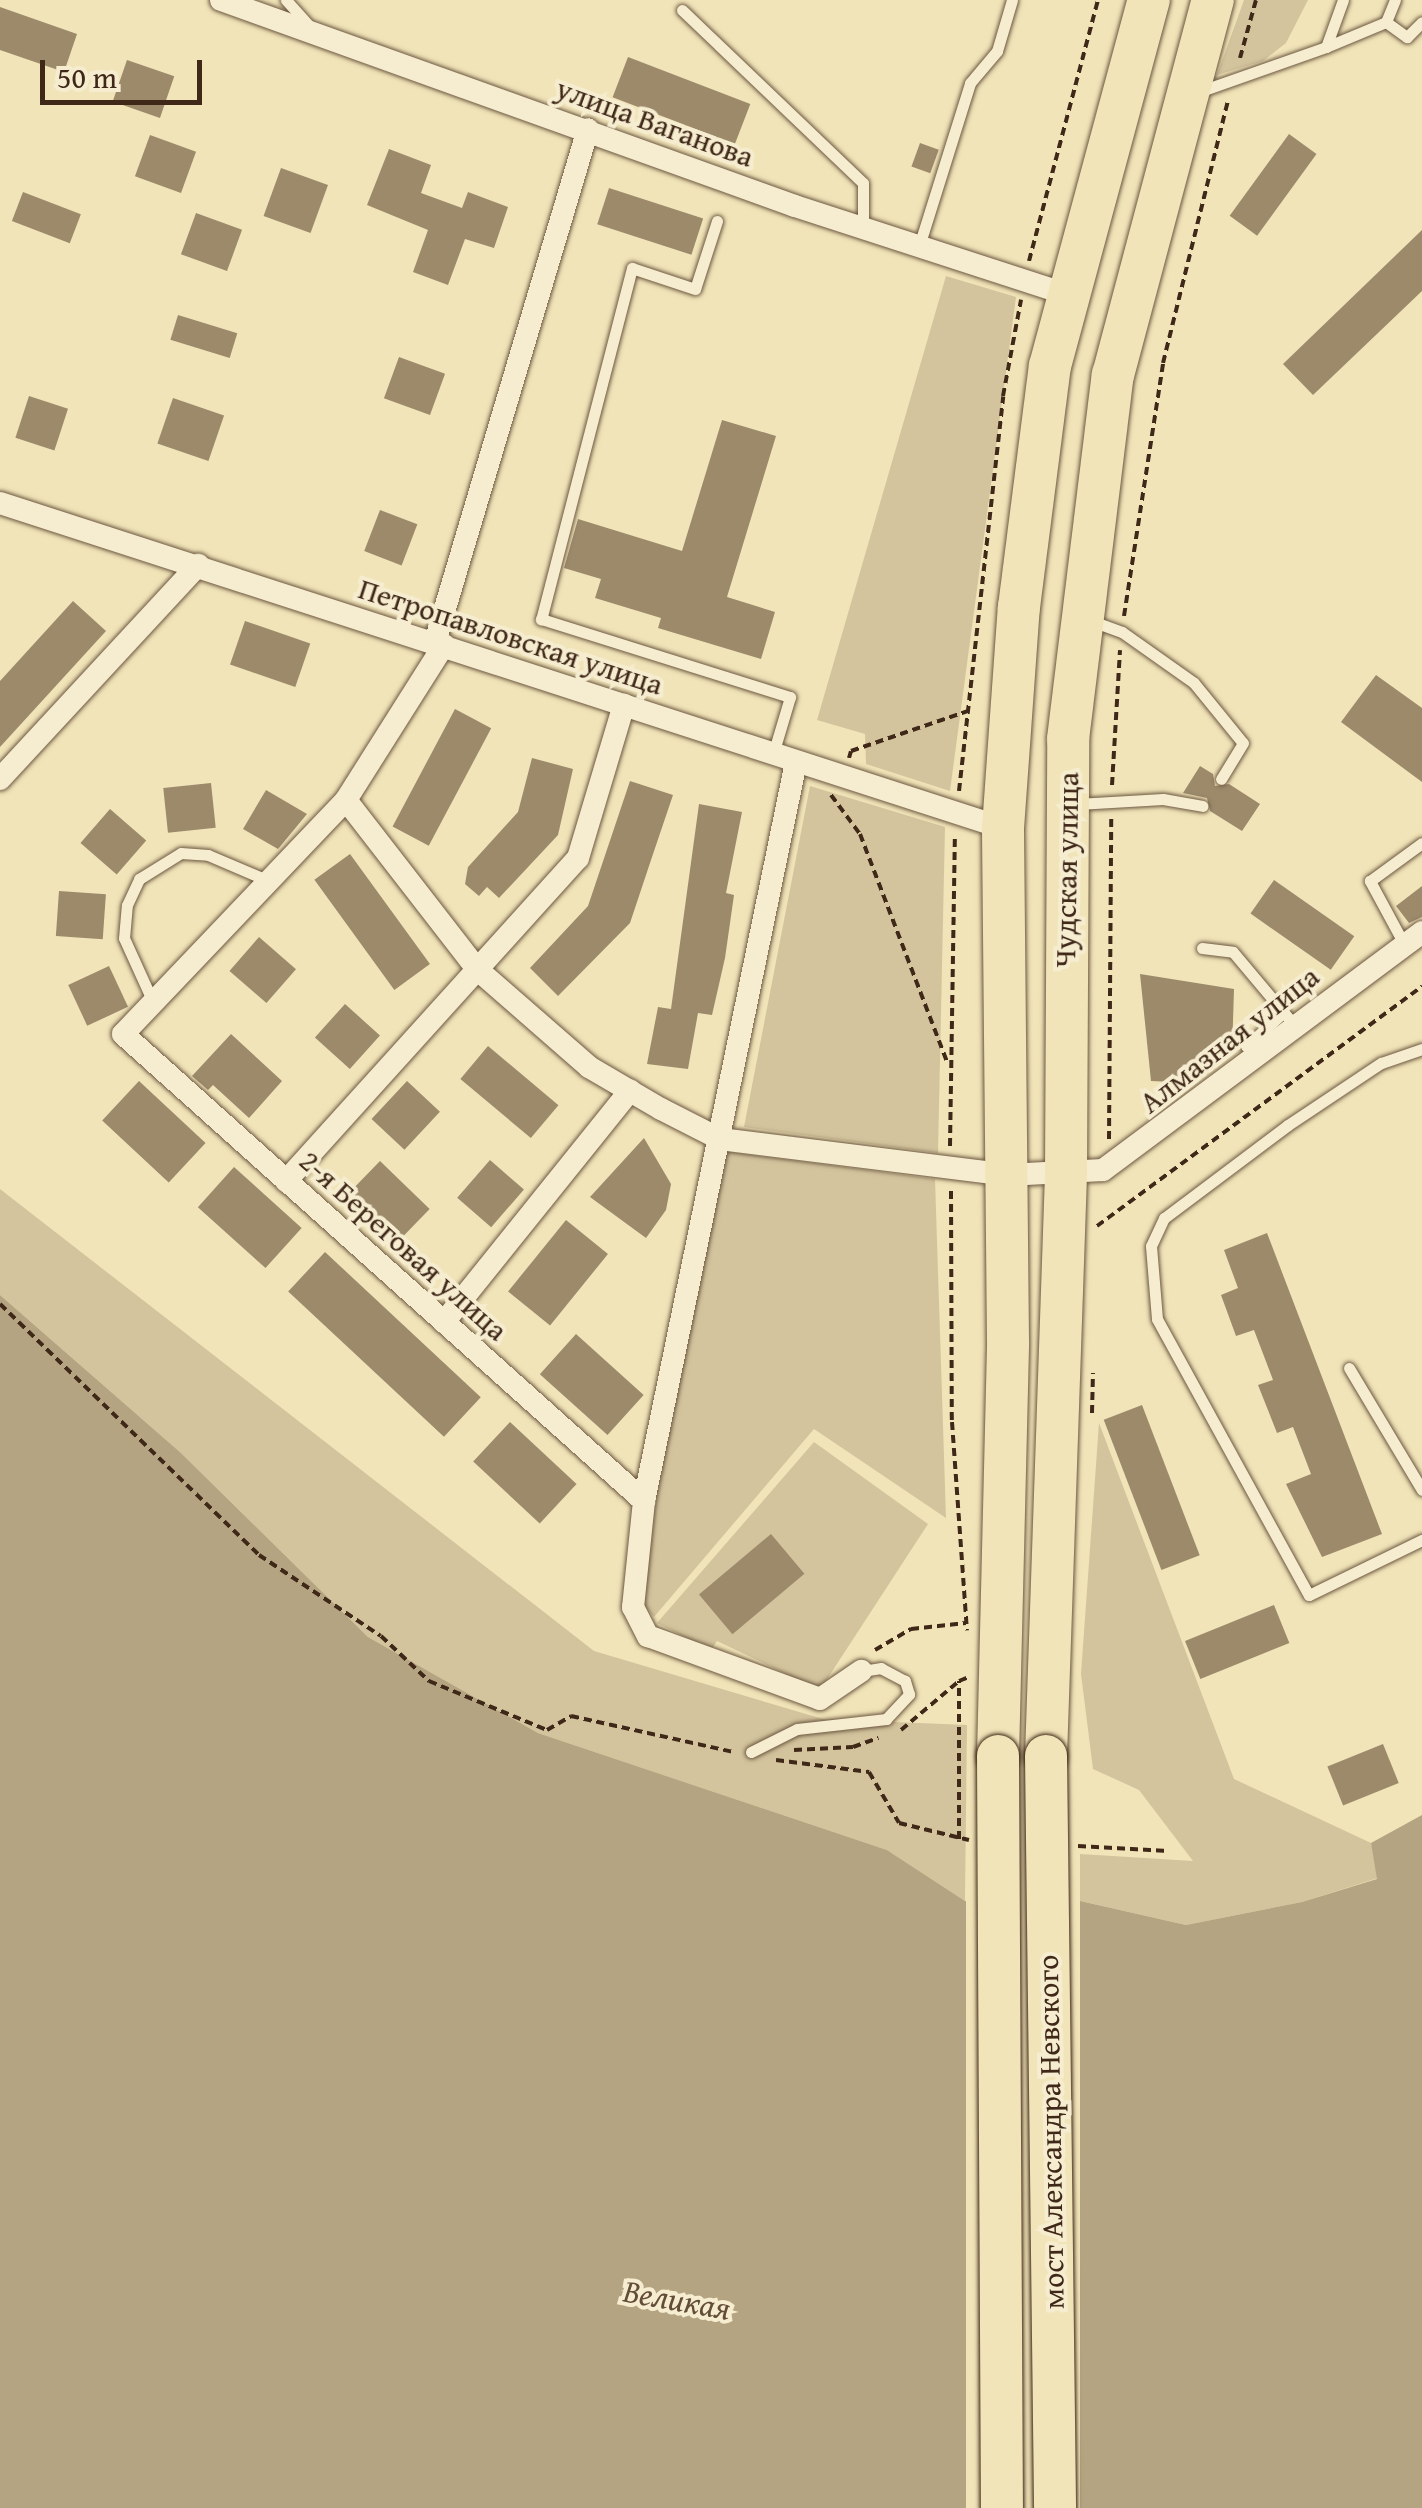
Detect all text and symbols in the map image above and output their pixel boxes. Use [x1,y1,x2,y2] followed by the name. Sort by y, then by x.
[45,40,208,102] scale bar
[57,55,117,99] text: 50 m
[551,70,759,174] street label: улица Ваганова
[354,570,668,702] street label: Петропавловская улица
[1046,772,1086,968] street label: Чудская улица
[1132,958,1326,1120] street label: Алмазная улица
[293,1142,515,1348] street label: 2-я Береговая улица
[1029,1954,1071,2310] street label: мост Александра Невского
[620,2272,734,2328] water label: Великая

